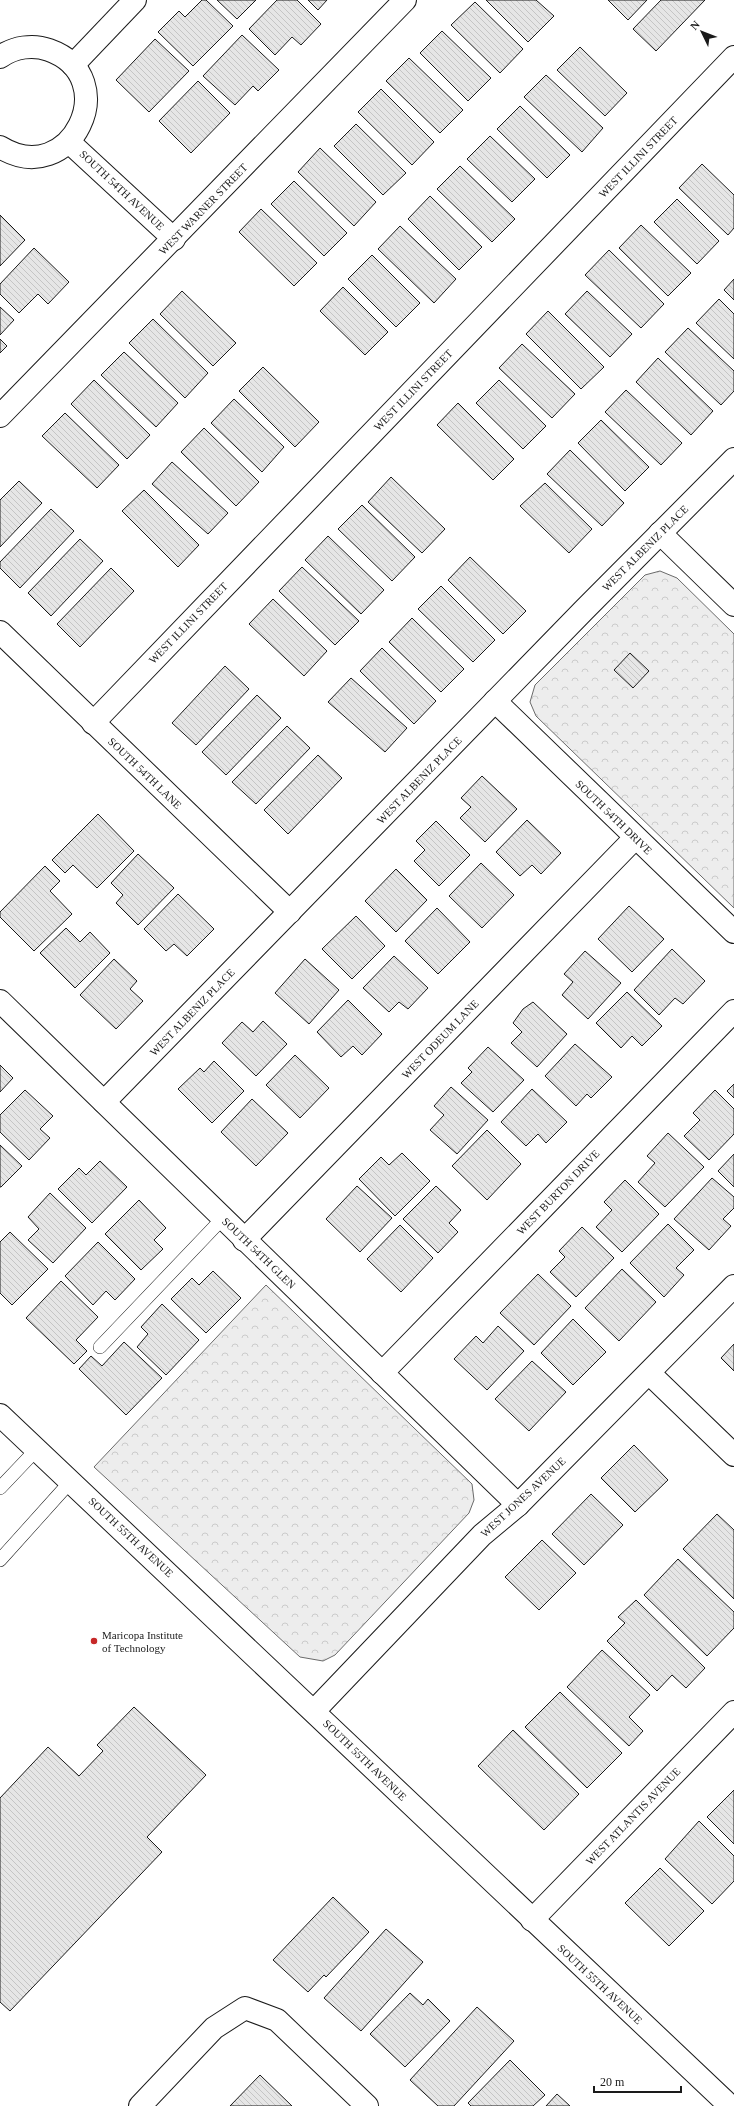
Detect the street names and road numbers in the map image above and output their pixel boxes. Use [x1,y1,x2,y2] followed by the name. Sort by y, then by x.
[596,114,680,200] street label: WEST ILLINI STREET
[77,148,167,232] street label: SOUTH 54TH AVENUE
[156,161,250,257] street label: WEST WARNER STREET
[371,347,455,433] street label: WEST ILLINI STREET
[600,502,691,593] street label: WEST ALBENIZ PLACE
[146,580,230,666] street label: WEST ILLINI STREET
[374,734,464,826] street label: WEST ALBENIZ PLACE
[106,735,184,811] street label: SOUTH 54TH LANE
[573,777,655,857] street label: SOUTH 54TH DRIVE
[147,966,237,1058] street label: WEST ALBENIZ PLACE
[399,997,481,1081] street label: WEST ODEUM LANE
[514,1147,602,1237] street label: WEST BURTON DRIVE
[220,1215,298,1291] street label: SOUTH 54TH GLEN
[478,1454,568,1539] street label: WEST JONES AVENUE
[86,1495,176,1579] street label: SOUTH 55TH AVENUE
[321,1717,409,1803] street label: SOUTH 55TH AVENUE
[583,1765,683,1867] street label: WEST ATLANTIS AVENUE
[555,1942,645,2026] street label: SOUTH 55TH AVENUE

